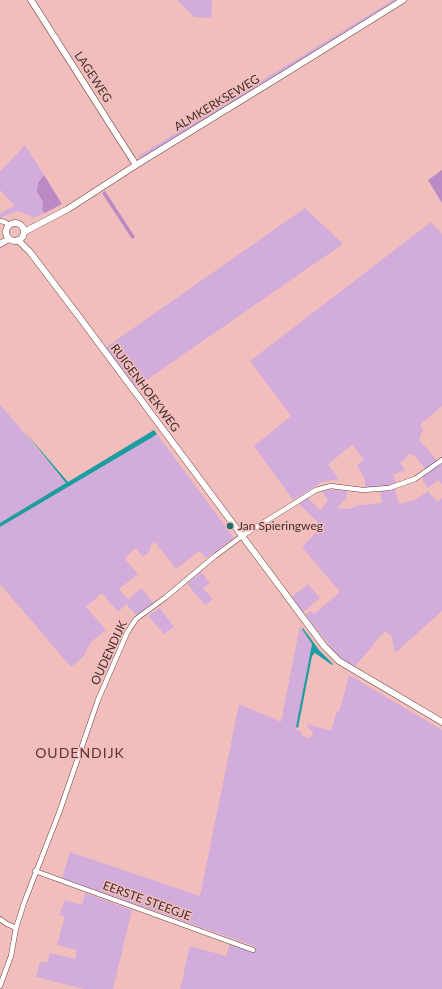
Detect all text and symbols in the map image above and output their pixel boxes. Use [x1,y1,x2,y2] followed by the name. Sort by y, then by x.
[71,49,115,105] street label: LAGEWEG
[172,72,262,134] street label: ALMKERKSEWEG
[107,341,183,435] street label: RUIGENHOEKWEG
[238,519,323,533] place label: Jan Spieringweg
[225,521,235,531] marker: Jan Spieringweg
[88,619,130,687] street label: OUDENDIJK
[35,745,125,761] district label: OUDENDIJK
[101,878,193,924] street label: EERSTE STEEGJE

